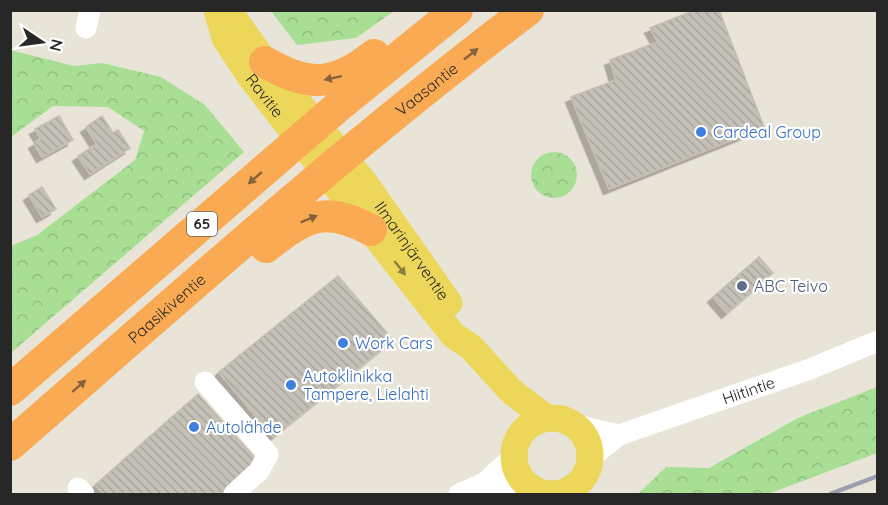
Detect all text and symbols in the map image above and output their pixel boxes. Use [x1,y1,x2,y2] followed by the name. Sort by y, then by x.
[12,12,72,72] north arrow
[46,37,68,53] text: N
[463,48,479,60] one-way arrow
[391,58,462,120] street label: Vaasantie
[241,69,288,121] street label: Ravitie
[323,74,342,83] one-way arrow
[713,122,821,142] place label: Cardeal Group
[694,125,708,139] marker: Cardeal Group
[248,171,263,184] one-way arrow
[371,197,454,304] street label: Ilmarinjärventie
[187,212,217,236] road number: 65
[301,214,319,224] one-way arrow
[394,260,407,276] one-way arrow
[124,269,210,347] street label: Paasikiventie
[754,276,828,296] place label: ABC Teivo
[735,279,749,293] marker: ABC Teivo
[355,333,433,353] place label: Work Cars
[336,336,350,350] marker: Work Cars
[303,366,429,404] place label: Autoklinikka Tampere, Lielahti
[719,372,777,409] street label: Hiitintie
[284,378,298,392] marker: Autoklinikka Tampere, Lielahti
[71,380,86,393] one-way arrow
[206,417,282,437] place label: Autolähde
[187,420,201,434] marker: Autolähde

